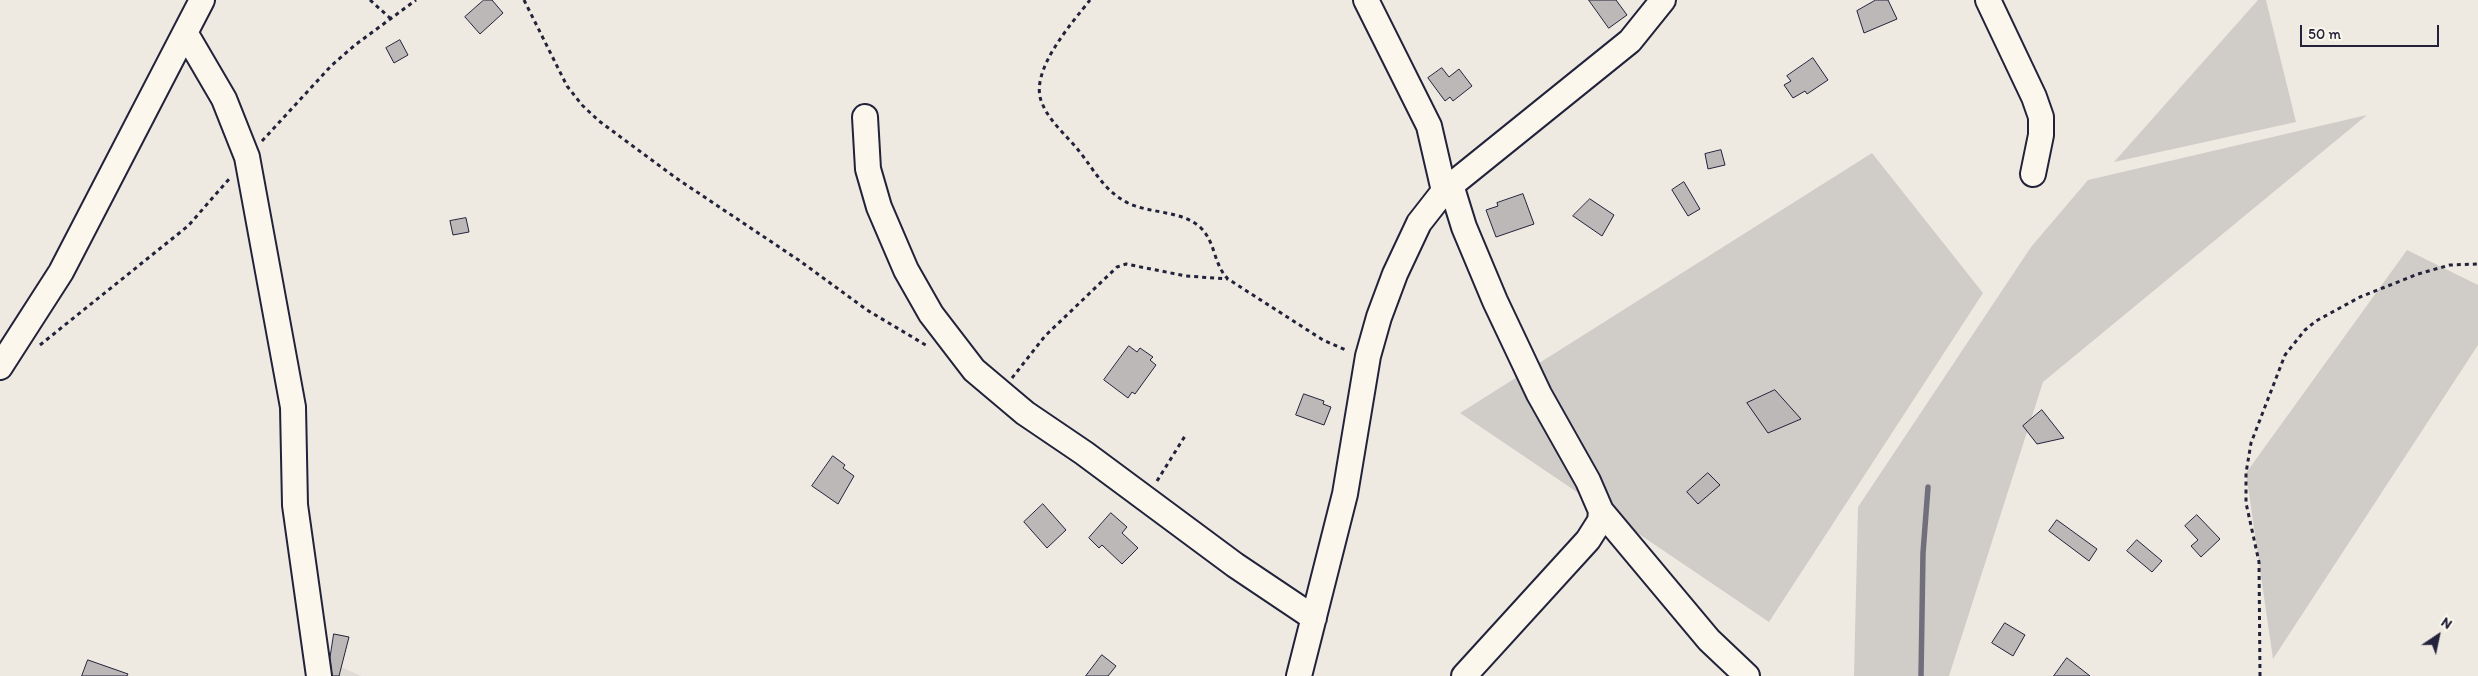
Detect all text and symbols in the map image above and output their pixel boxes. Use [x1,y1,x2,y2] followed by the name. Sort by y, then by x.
[2303,15,2442,47] scale bar
[2308,25,2341,43] text: 50 m
[2413,611,2463,661] north arrow
[2438,613,2455,633] text: N

